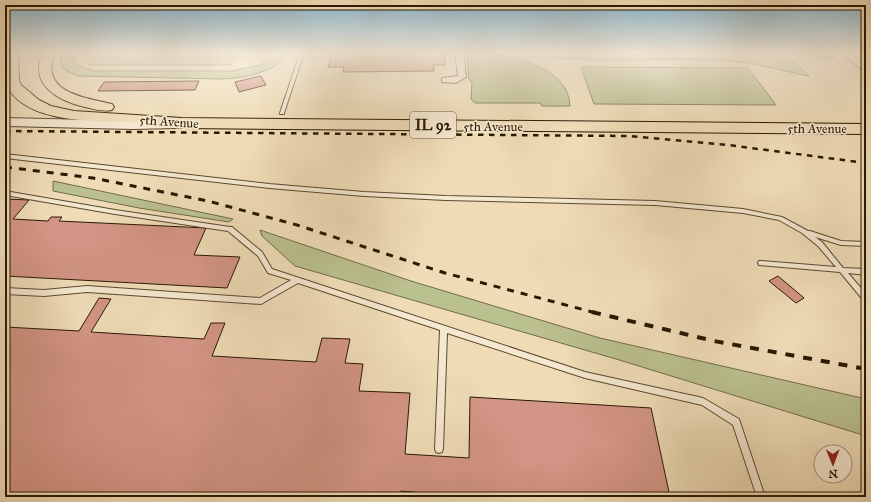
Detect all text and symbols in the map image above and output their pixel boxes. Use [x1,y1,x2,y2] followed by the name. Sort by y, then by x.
[139,112,200,132] street label: 5th Avenue
[410,112,456,138] road number: IL 92
[463,119,523,135] street label: 5th Avenue
[787,121,847,137] street label: 5th Avenue
[813,444,853,484] north arrow
[828,467,838,480] text: N

